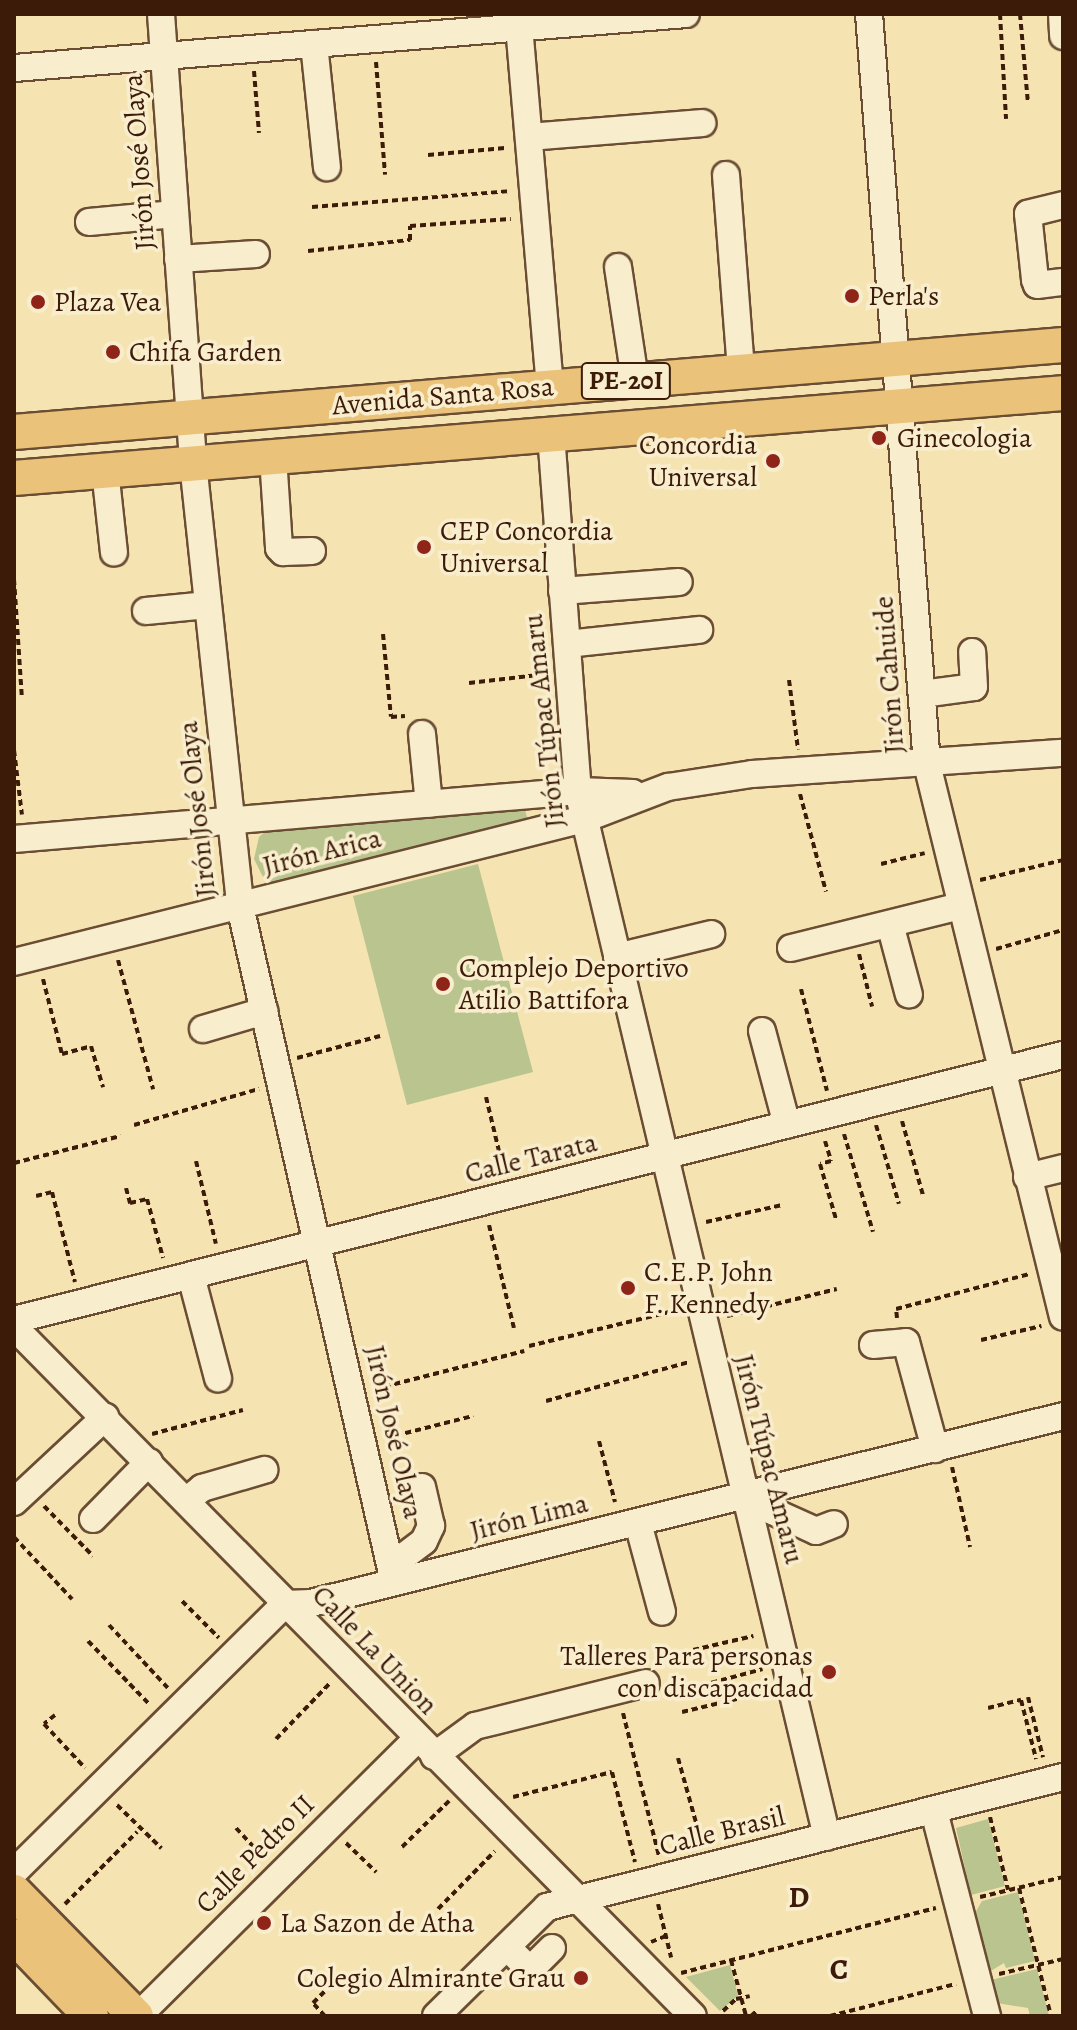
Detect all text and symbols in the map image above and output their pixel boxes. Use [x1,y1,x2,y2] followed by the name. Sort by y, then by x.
[116,73,162,251] street label: Jirón José Olaya
[868,279,939,313] place label: Perla's
[54,285,161,319] place label: Plaza Vea
[843,287,861,305] marker: Perla's
[29,293,47,311] marker: Plaza Vea
[129,335,282,369] place label: Chifa Garden
[104,343,122,361] marker: Chifa Garden
[580,359,672,403] road number: PE-20I
[331,370,555,422] street label: Avenida Santa Rosa
[897,421,1032,455] place label: Ginecologia
[868,427,890,449] marker: Ginecologia
[639,428,757,494] place label: Concordia Universal
[764,452,782,470] marker: Concordia Universal
[440,514,613,580] place label: CEP Concordia Universal
[415,538,433,556] marker: CEP Concordia Universal
[867,595,911,755] street label: Jirón Cahuide
[516,613,572,829] street label: Jirón Túpac Amaru
[171,719,223,899] street label: Jirón José Olaya
[259,821,385,883] street label: Jirón Arica
[459,951,689,1017] place label: Complejo Deportivo Atilio Battifora
[434,975,452,993] marker: Complejo Deportivo Atilio Battifora
[461,1125,601,1191] street label: Calle Tarata
[644,1255,773,1321] place label: C.E.P. John F. Kennedy
[619,1279,637,1297] marker: C.E.P. John F. Kennedy
[358,1342,430,1522] street label: Jirón José Olaya
[727,1351,811,1567] street label: Jirón Túpac Amaru
[467,1486,591,1548] street label: Jirón Lima
[305,1579,445,1721] street label: Calle La Union
[560,1639,813,1705] place label: Talleres Para personas con discapacidad
[820,1663,838,1681] marker: Talleres Para personas con discapacidad
[189,1788,321,1920] street label: Calle Pedro II
[656,1799,788,1863] street label: Calle Brasil
[789,1879,809,1915] district label: D
[280,1906,475,1940] place label: La Sazon de Atha
[255,1914,273,1932] marker: La Sazon de Atha
[830,1951,848,1987] district label: C
[297,1961,565,1995] place label: Colegio Almirante Grau
[572,1969,590,1987] marker: Colegio Almirante Grau

